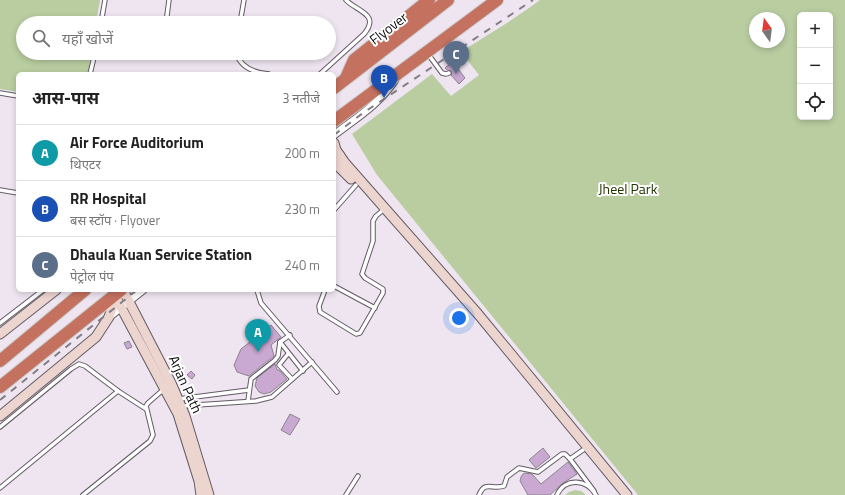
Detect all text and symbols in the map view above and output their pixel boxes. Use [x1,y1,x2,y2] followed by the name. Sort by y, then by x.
[364,7,412,49] street label: Flyover
[749,12,785,48] north arrow
[797,12,833,120] map controls
[797,12,833,48] button: +
[16,16,336,60] search box
[30,27,52,49] icon: search
[62,27,113,50] text: यहाँ खोजें
[443,41,469,74] pin: C
[797,48,833,84] button: −
[371,65,397,98] pin: B
[797,84,833,120] button: locate
[32,85,99,111] text: आस-पास
[282,88,320,108] text: 3 नतीजे
[70,131,204,154] text: Air Force Auditorium
[41,143,49,163] text: A
[284,143,320,163] text: 200 m
[70,154,101,174] text: थिएटर
[599,178,658,199] park label: Jheel Park
[70,187,146,210] text: RR Hospital
[41,199,49,219] text: B
[284,199,320,219] text: 230 m
[70,210,160,230] text: बस स्टॉप · Flyover
[70,243,252,266] text: Dhaula Kuan Service Station
[41,255,49,275] text: C
[284,255,320,275] text: 240 m
[70,266,114,286] text: पेट्रोल पंप
[449,308,469,328] your location
[245,319,271,352] pin: A
[164,352,208,416] street label: Arjan Path

